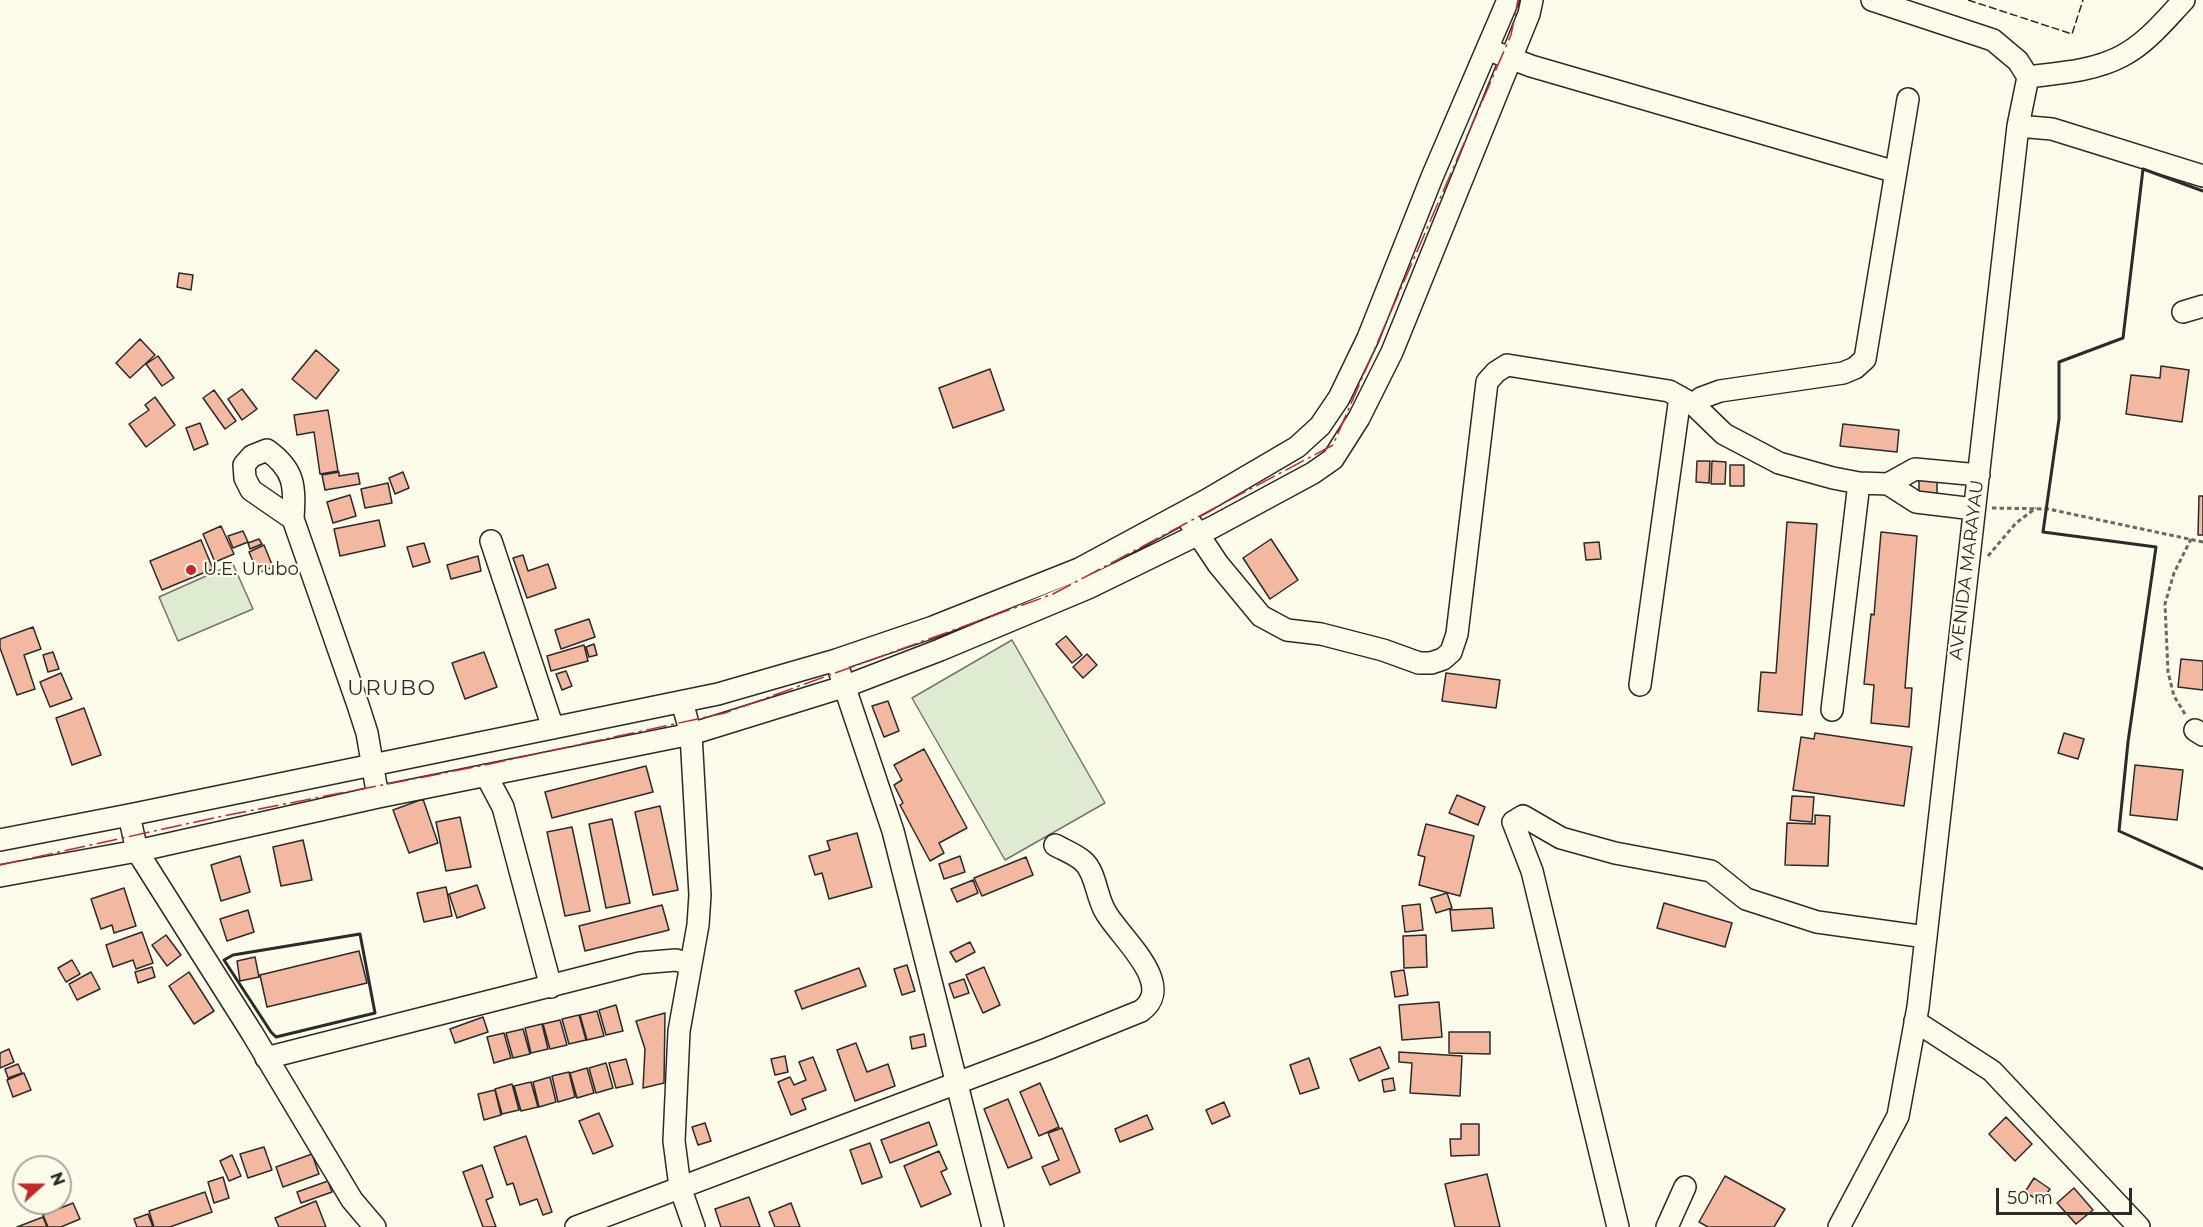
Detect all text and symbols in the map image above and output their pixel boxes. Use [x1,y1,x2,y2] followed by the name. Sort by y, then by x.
[1945,479,1989,661] street label: AVENIDA MARAYAU
[203,559,299,581] place label: U.E. Urubo
[184,563,198,577] marker: U.E. Urubo
[347,676,437,702] district label: URUBO
[12,1155,72,1215] north arrow
[46,1170,69,1189] text: N
[1999,1176,2136,1214] scale bar
[2007,1187,2053,1209] text: 50 m

